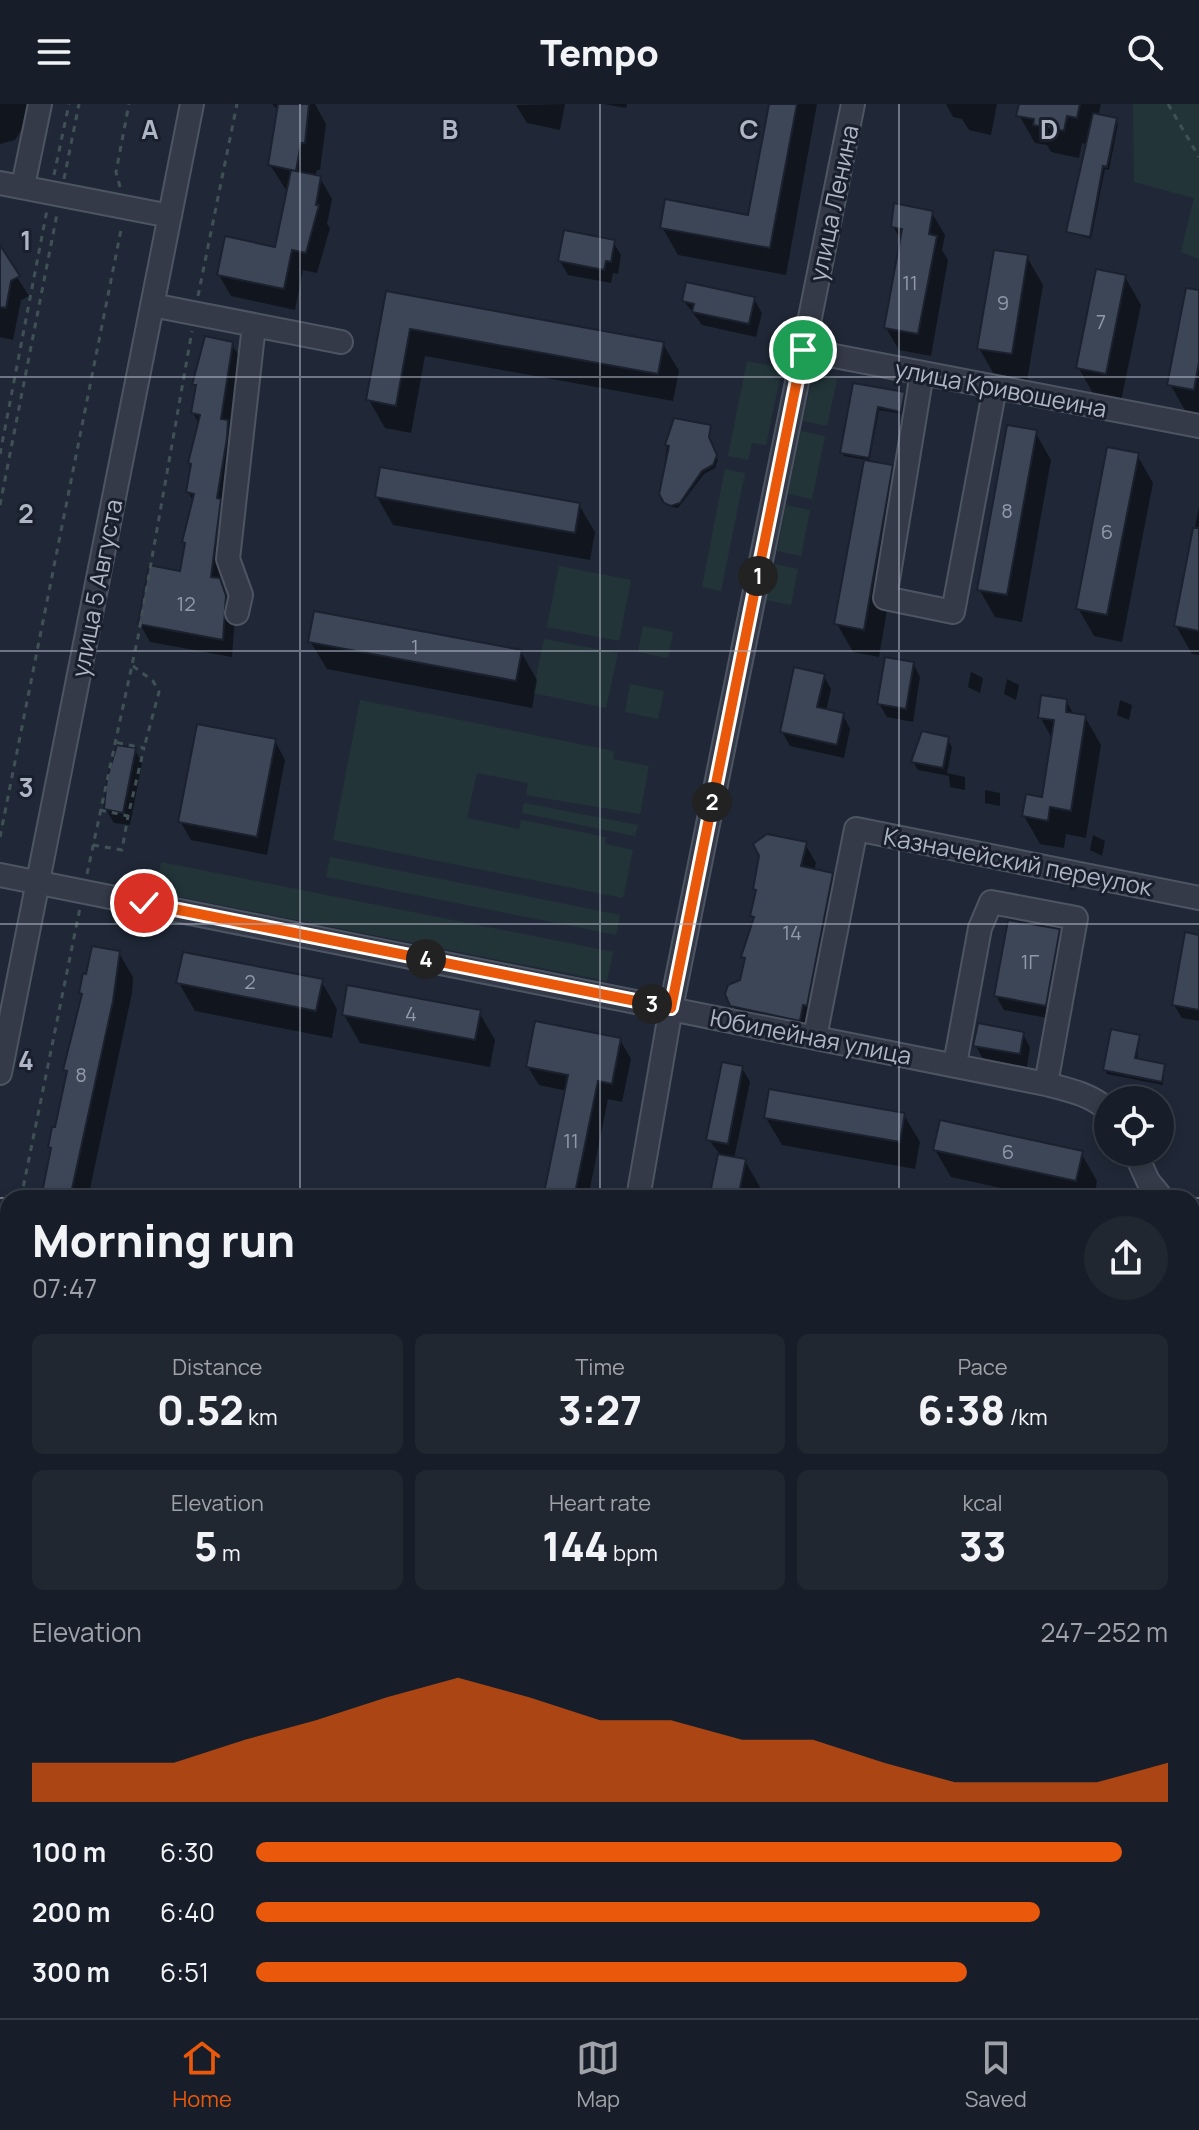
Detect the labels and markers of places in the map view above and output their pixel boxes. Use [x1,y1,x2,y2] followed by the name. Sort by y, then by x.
[769,316,837,384] pin
[738,556,778,596] pin: 1
[692,782,732,822] pin: 2
[110,869,178,937] pin
[406,939,446,979] pin: 4
[632,984,672,1024] pin: 3

